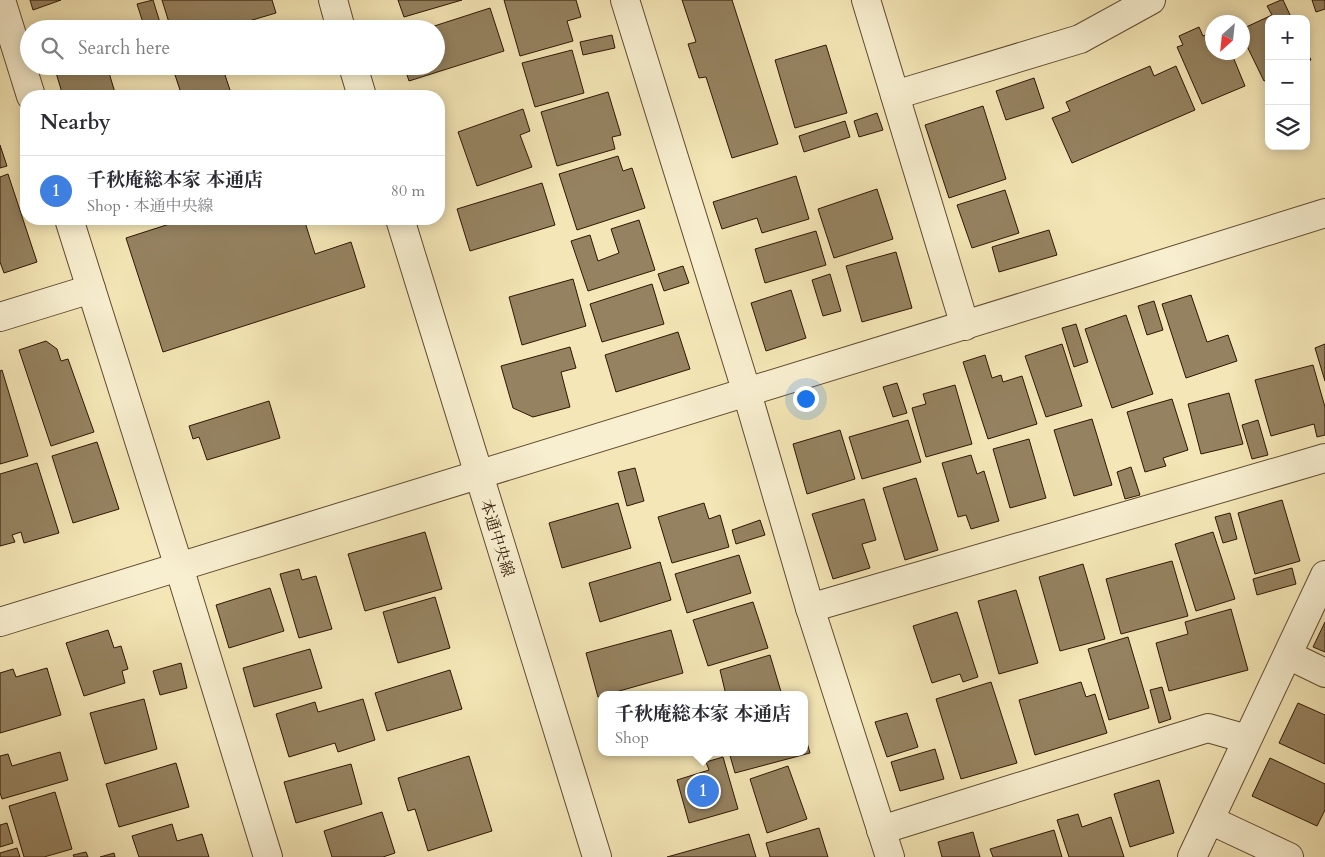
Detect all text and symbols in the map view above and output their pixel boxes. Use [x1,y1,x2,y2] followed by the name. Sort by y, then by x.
[1205,15,1250,60] north arrow
[1265,15,1310,150] map controls
[1265,15,1310,60] button: +
[20,20,445,75] search box
[38,34,66,62] icon: search
[78,35,170,61] text: Search here
[1265,60,1310,105] button: −
[1265,105,1310,150] button: layers
[40,108,111,137] text: Nearby
[87,167,263,193] text: 千秋庵総本家 本通店
[52,180,60,202] text: 1
[391,180,425,202] text: 80 m
[87,195,214,217] text: Shop · 本通中央線
[793,386,819,412] your location
[475,497,519,579] street label: 本通中央線
[598,691,808,756] popup
[615,701,791,727] text: 千秋庵総本家 本通店
[615,727,649,749] text: Shop
[687,772,719,810] pin: 1

